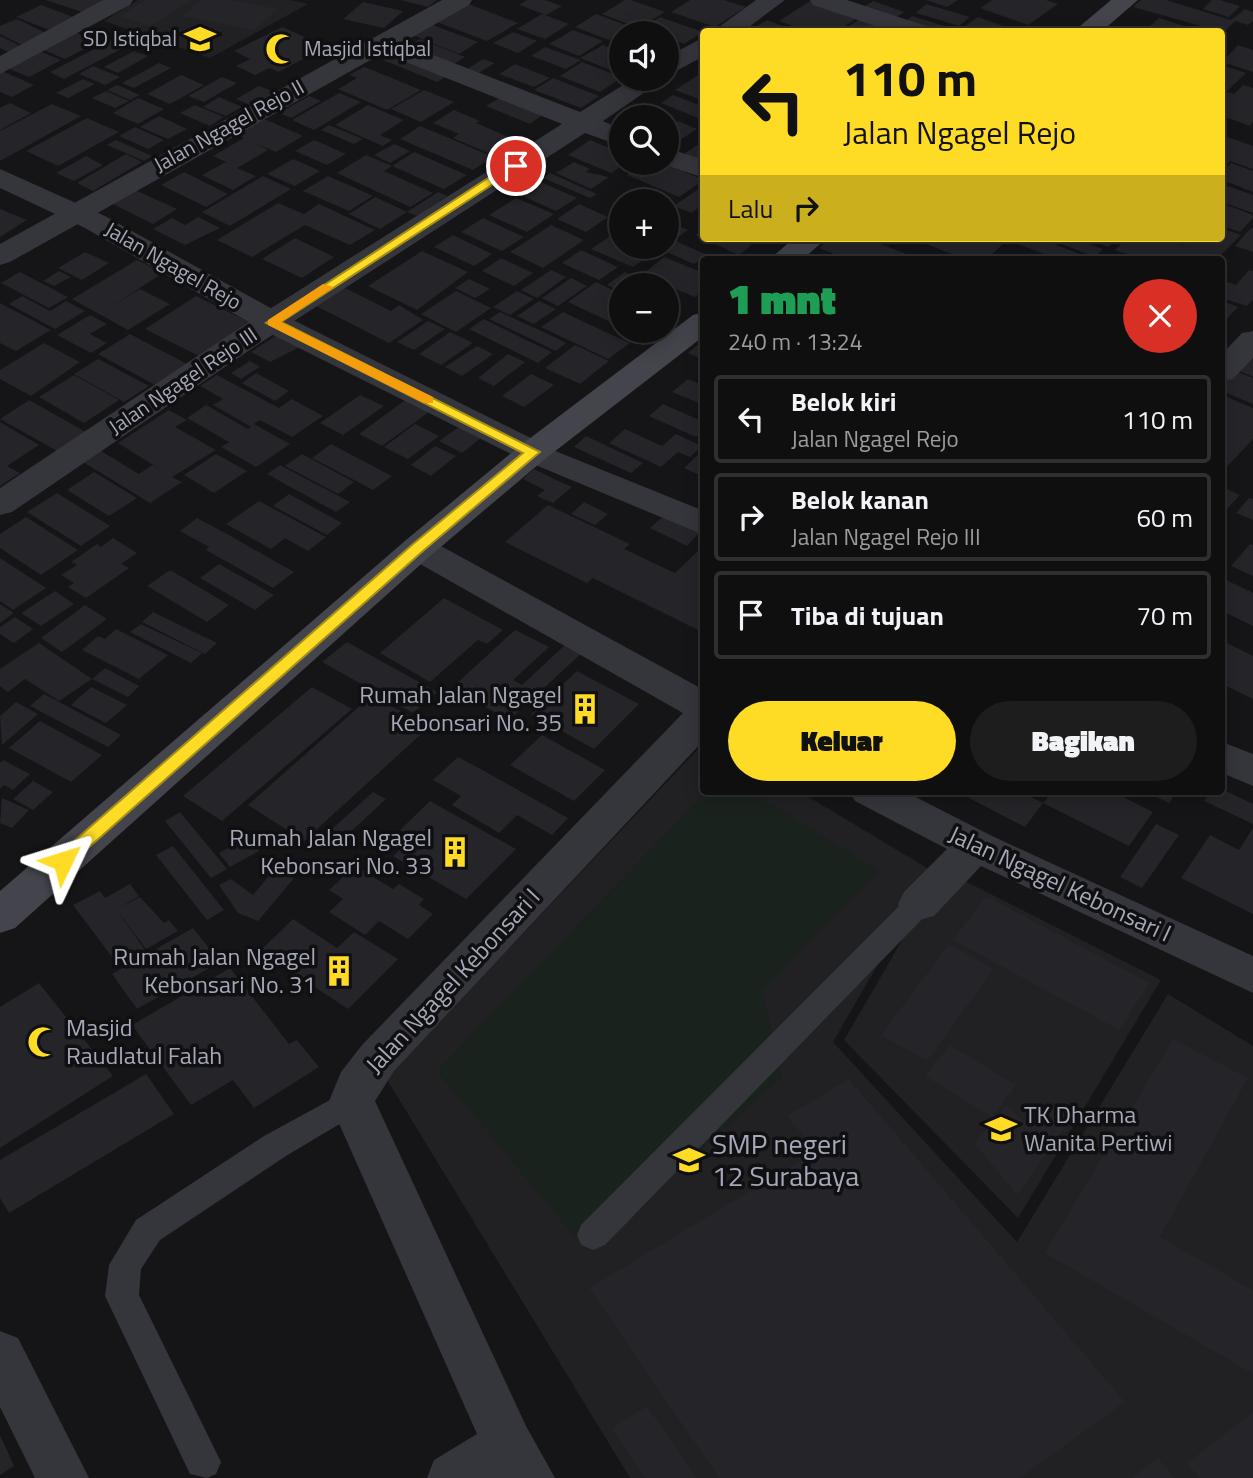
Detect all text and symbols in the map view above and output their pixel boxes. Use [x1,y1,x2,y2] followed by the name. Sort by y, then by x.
[609,21,679,343] map controls
[609,21,679,91] button: sound
[83,22,177,54] place label: SD Istiqbal
[183,22,217,56] school or university icon: SD Istiqbal
[264,32,298,66] mosque icon: Masjid Istiqbal
[304,32,431,64] place label: Masjid Istiqbal
[843,40,977,115] text: 110 m
[728,56,819,147] icon: left
[147,70,310,180] street label: Jalan Ngagel Rejo II
[609,105,679,175] button: search
[843,108,1076,156] text: Jalan Ngagel Rejo
[486,136,546,196] pin
[497,147,535,185] icon: arrive
[609,189,679,259] button: +
[728,189,773,228] text: Lalu
[787,189,825,227] icon: right
[99,213,248,317] street label: Jalan Ngagel Rejo
[728,266,836,330] text: 1 mnt
[609,273,679,343] button: −
[1123,279,1197,353] button: close
[102,318,263,442] street label: Jalan Ngagel Rejo III
[728,324,863,359] text: 240 m · 13:24
[791,382,897,421] text: Belok kiri
[732,400,770,438] icon: left
[1122,400,1193,439] text: 110 m
[791,421,959,456] text: Jalan Ngagel Rejo
[791,480,929,519] text: Belok kanan
[732,498,770,536] icon: right
[1136,498,1193,537] text: 60 m
[791,519,981,554] text: Jalan Ngagel Rejo III
[732,596,770,634] icon: arrive
[791,596,944,635] text: Tiba di tujuan
[1136,596,1193,635] text: 70 m
[359,676,562,740] place label: Rumah Jalan Ngagel Kebonsari No. 35
[568,692,602,726] building icon: Rumah Jalan Ngagel Kebonsari No. 35
[728,701,956,781] button: Keluar
[970,701,1197,781] button: Bagikan
[943,816,1178,951] street label: Jalan Ngagel Kebonsari I
[229,819,432,883] place label: Rumah Jalan Ngagel Kebonsari No. 33
[26,824,100,898] position arrow
[438,835,472,869] building icon: Rumah Jalan Ngagel Kebonsari No. 33
[357,880,548,1081] street label: Jalan Ngagel Kebonsari I
[113,938,316,1002] place label: Rumah Jalan Ngagel Kebonsari No. 31
[322,954,356,988] building icon: Rumah Jalan Ngagel Kebonsari No. 31
[66,1009,222,1073] place label: Masjid Raudlatul Falah
[26,1025,60,1059] mosque icon: Masjid Raudlatul Falah
[1024,1096,1173,1160] place label: TK Dharma Wanita Pertiwi
[984,1112,1018,1146] school or university icon: TK Dharma Wanita Pertiwi
[712,1122,859,1197] place label: SMP negeri 12 Surabaya
[672,1143,706,1177] school or university icon: SMP negeri 12 Surabaya

